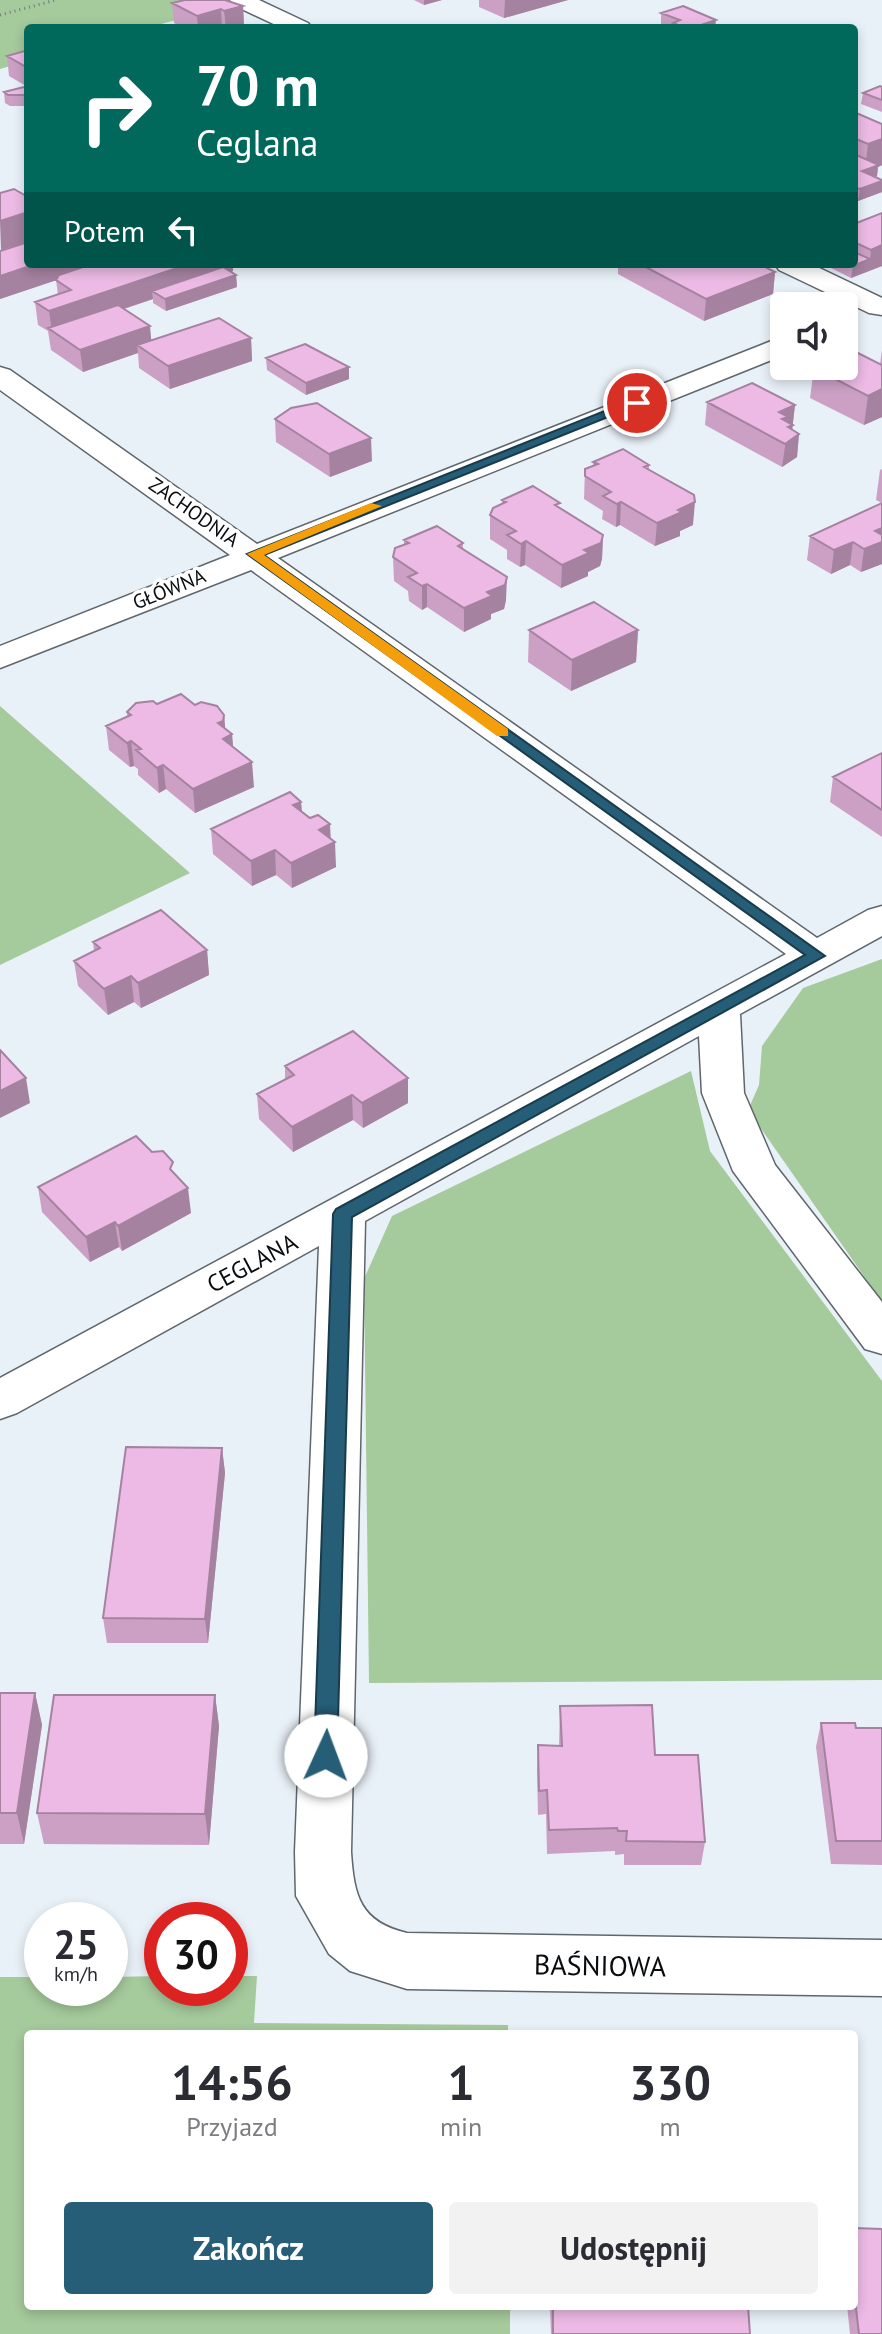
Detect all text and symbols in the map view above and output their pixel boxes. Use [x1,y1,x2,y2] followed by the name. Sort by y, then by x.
[196,49,319,121] text: 70 m
[64,56,168,160] icon: right
[196,119,318,166] text: Ceglana
[161,208,205,252] icon: left
[64,211,145,250] text: Potem
[770,292,858,380] map controls
[770,292,858,380] button: sound
[603,369,671,437] pin
[615,381,659,425] icon: arrive
[144,471,244,553] street label: ZACHODNIA
[129,563,209,615] street label: GŁÓWNA
[201,1226,303,1300] street label: CEGLANA
[284,1714,368,1798] position arrow
[144,1902,248,2006] speed limit sign: 30
[53,1918,99,1970] text: 25
[534,1945,667,1985] street label: BAŚNIOWA
[54,1961,98,1987] text: km/h
[171,2051,293,2113] text: 14:56
[447,2051,475,2113] text: 1
[629,2051,711,2113] text: 330
[186,2110,278,2143] text: Przyjazd
[440,2110,482,2143] text: min
[660,2110,681,2143] text: m
[64,2202,433,2294] button: Zakończ
[449,2202,818,2294] button: Udostępnij

